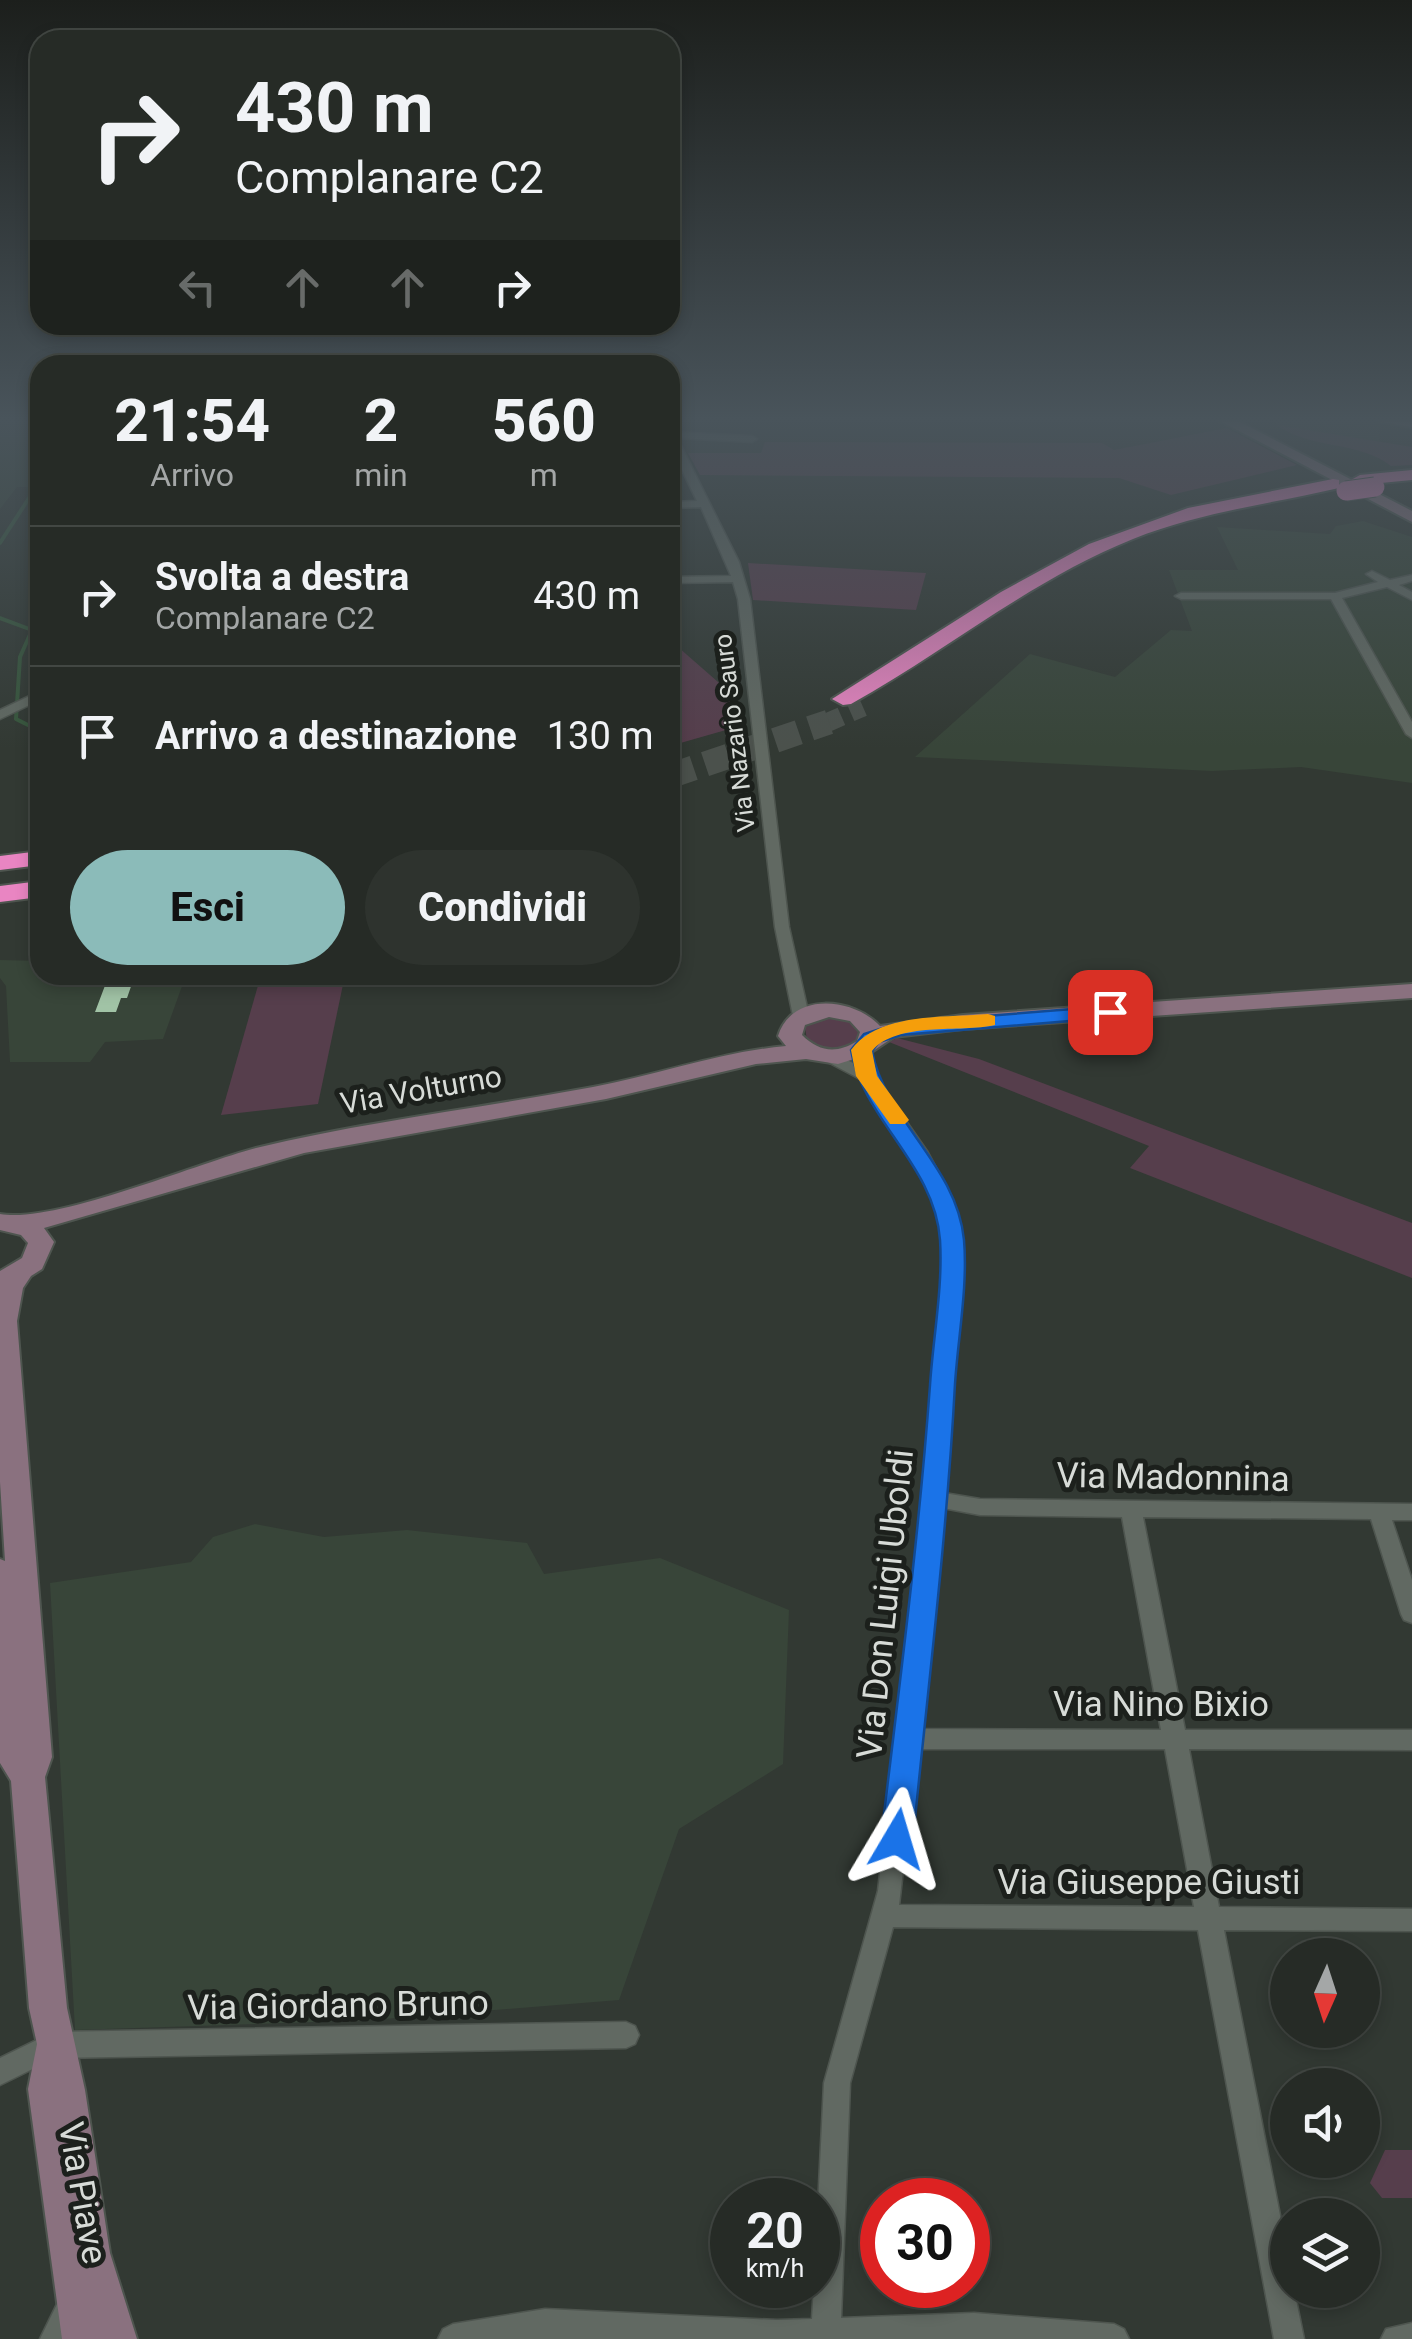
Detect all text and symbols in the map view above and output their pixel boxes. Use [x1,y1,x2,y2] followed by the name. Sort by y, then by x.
[235,67,434,149] text: 430 m
[70,70,200,200] icon: right
[235,151,544,204] text: Complanare C2
[170,260,225,315] icon: left
[275,260,330,315] icon: ahead
[380,260,435,315] icon: ahead
[485,260,540,315] icon: right
[114,385,270,456] text: 21:54
[364,385,398,456] text: 2
[492,385,596,456] text: 560
[150,456,234,494] text: Arrivo
[354,456,408,494] text: min
[530,456,558,494] text: m
[155,555,409,599] text: Svolta a destra
[70,569,125,624] icon: right
[533,574,640,618] text: 430 m
[155,599,375,637] text: Complanare C2
[708,632,761,833] street label: Via Nazario Sauro
[70,709,125,764] icon: arrive
[155,714,517,758] text: Arrivo a destinazione
[547,714,654,758] text: 130 m
[70,850,345,965] button: Esci
[365,850,640,965] button: Condividi
[1068,970,1153,1055] pin
[1083,985,1138,1040] icon: arrive
[338,1058,504,1121] street label: Via Volturno
[849,1447,922,1761] street label: Via Don Luigi Uboldi
[1056,1455,1290,1500] street label: Via Madonnina
[1053,1684,1269,1725] street label: Via Nino Bixio
[845,1787,949,1891] position arrow
[997,1862,1301,1903] street label: Via Giuseppe Giusti
[1270,1938,1380,2048] north arrow
[1270,1938,1380,2308] map controls
[187,1982,489,2029] street label: Via Giordano Bruno
[1270,2068,1380,2178] button: sound
[50,2119,115,2267] street label: Via Piave
[860,2178,990,2308] speed limit sign: 30
[1270,2198,1380,2308] button: layers
[746,2202,804,2260] text: 20
[746,2254,804,2283] text: km/h

